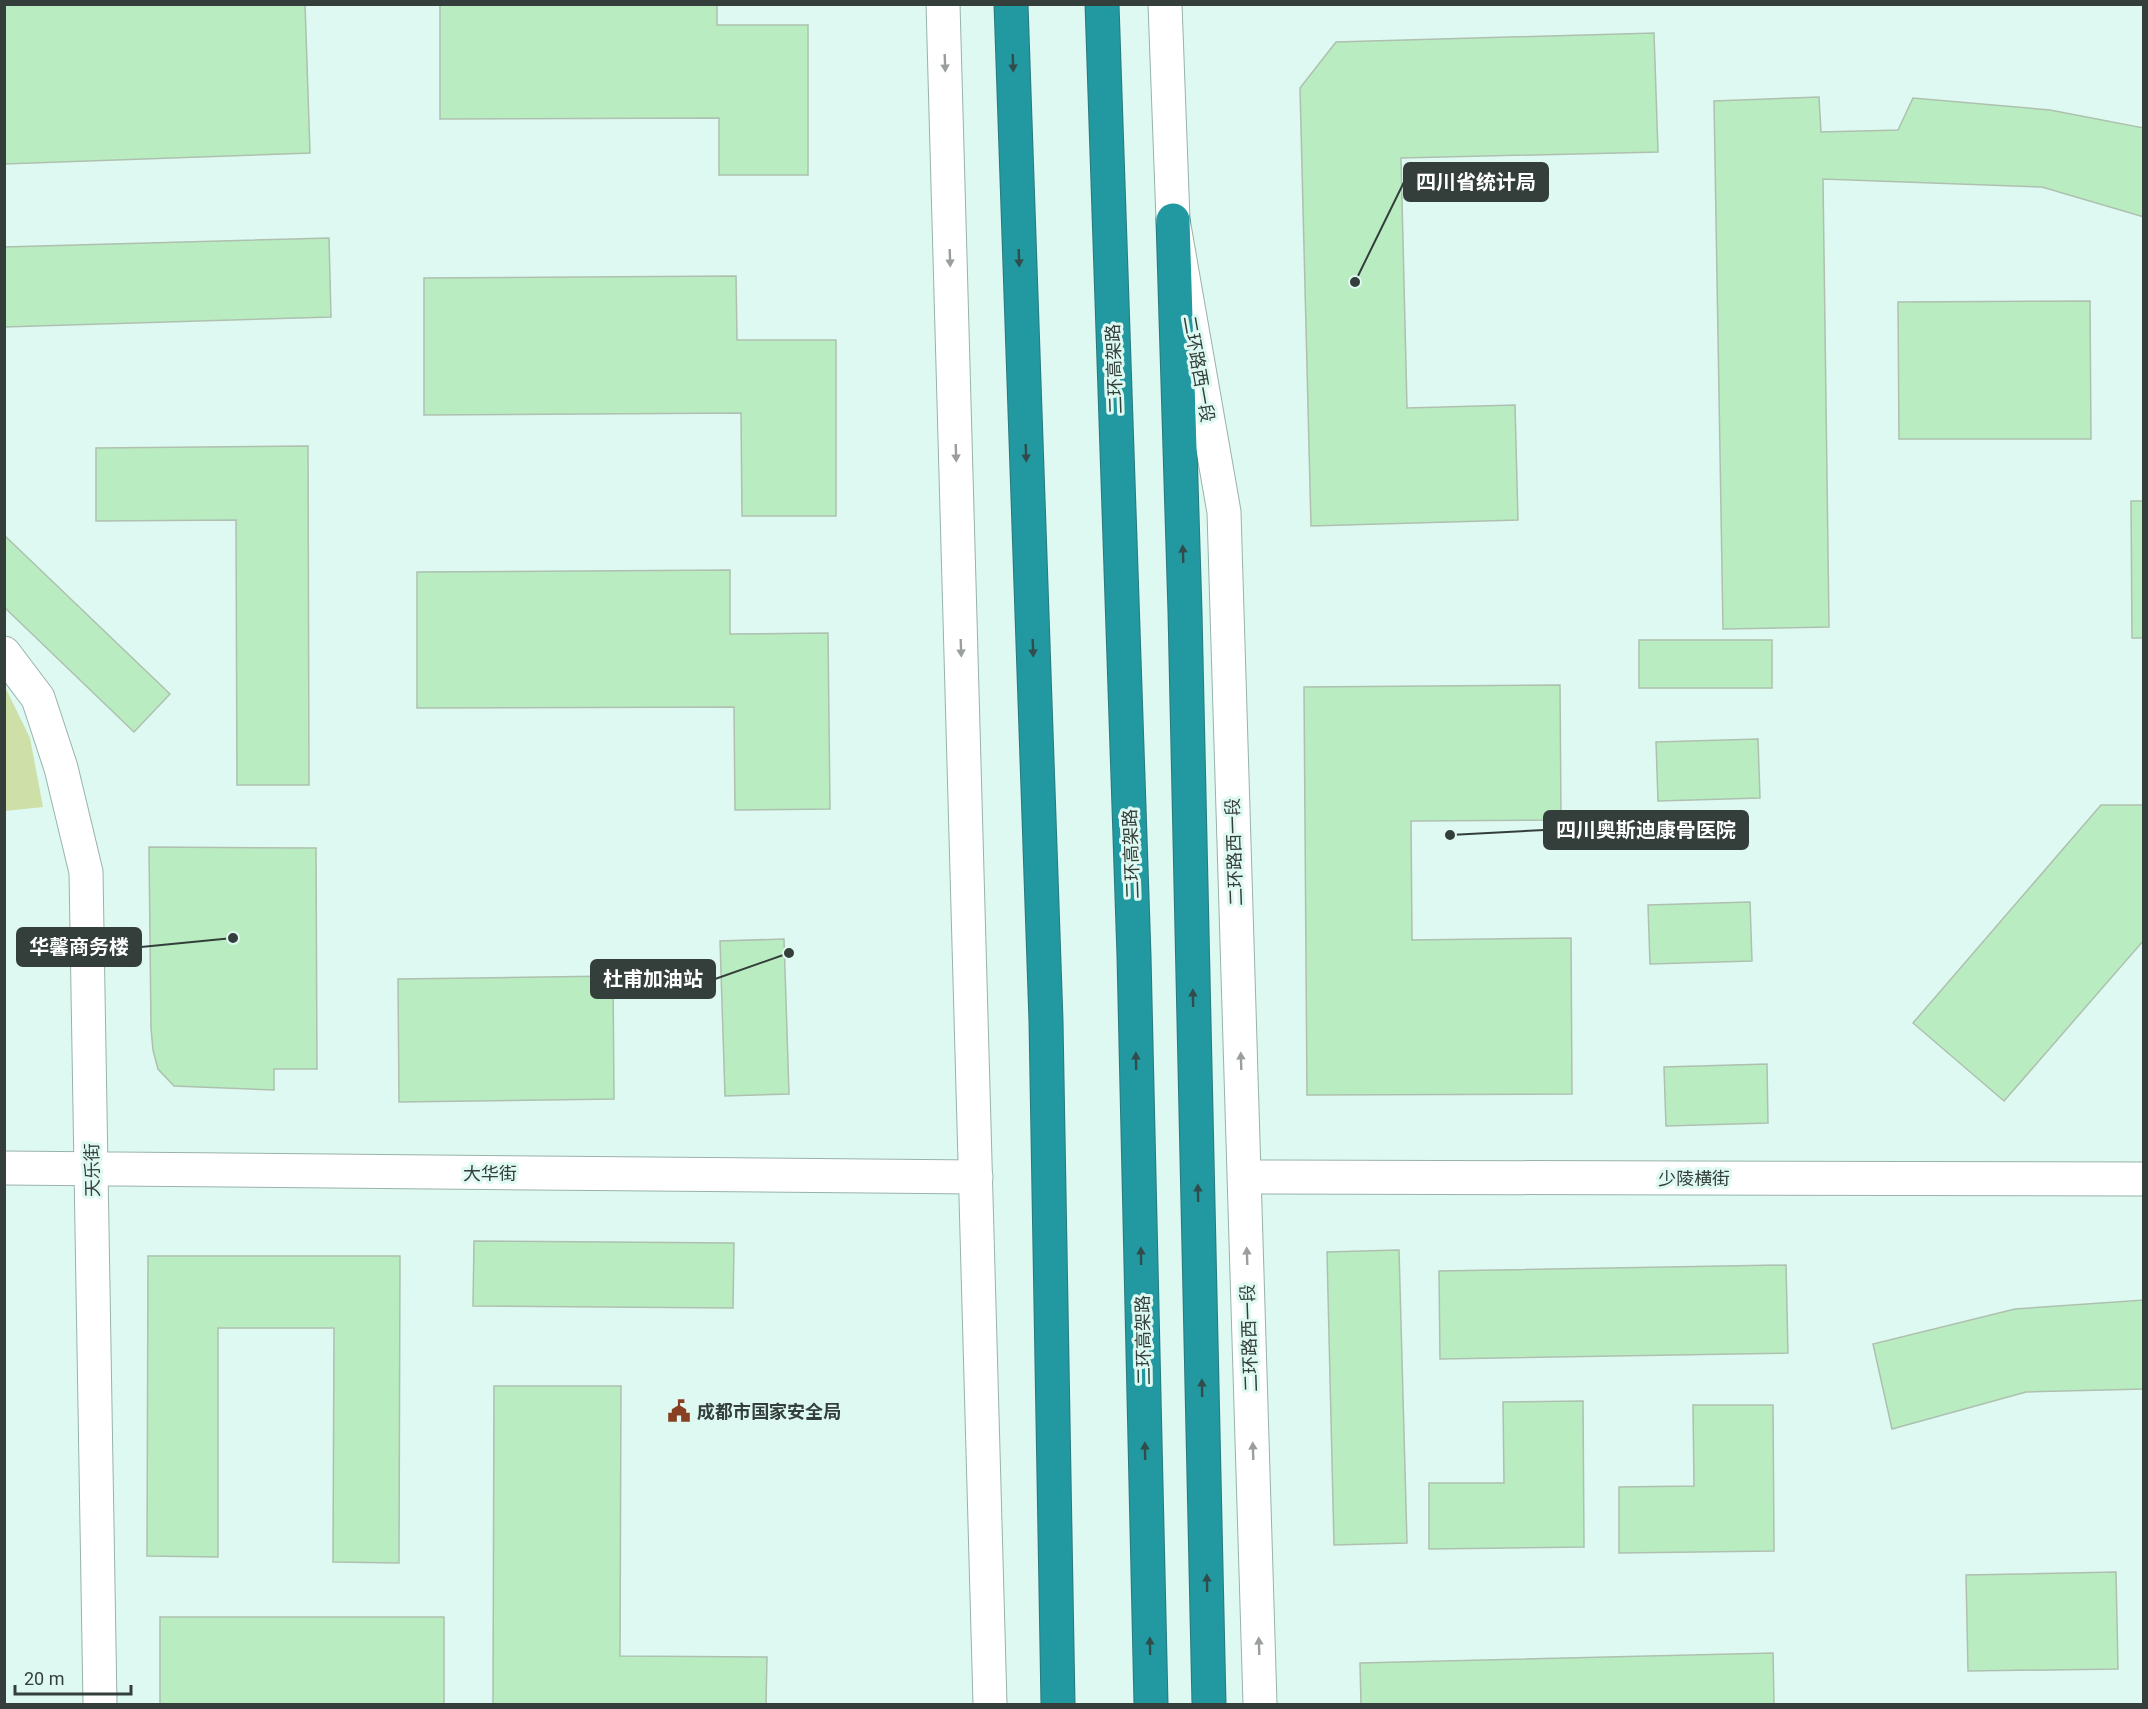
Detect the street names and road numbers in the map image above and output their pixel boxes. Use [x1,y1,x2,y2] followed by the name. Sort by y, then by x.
[1179,314,1219,424] street label: 二环路西一段
[1102,324,1126,414] street label: 二环高架路
[1222,798,1246,906] street label: 二环路西一段
[1119,809,1143,899] street label: 二环高架路
[81,1143,103,1197] street label: 天乐街
[463,1163,517,1184] street label: 大华街
[1658,1168,1730,1189] street label: 少陵横街
[1237,1284,1261,1392] street label: 二环路西一段
[1132,1295,1154,1385] street label: 二环高架路

